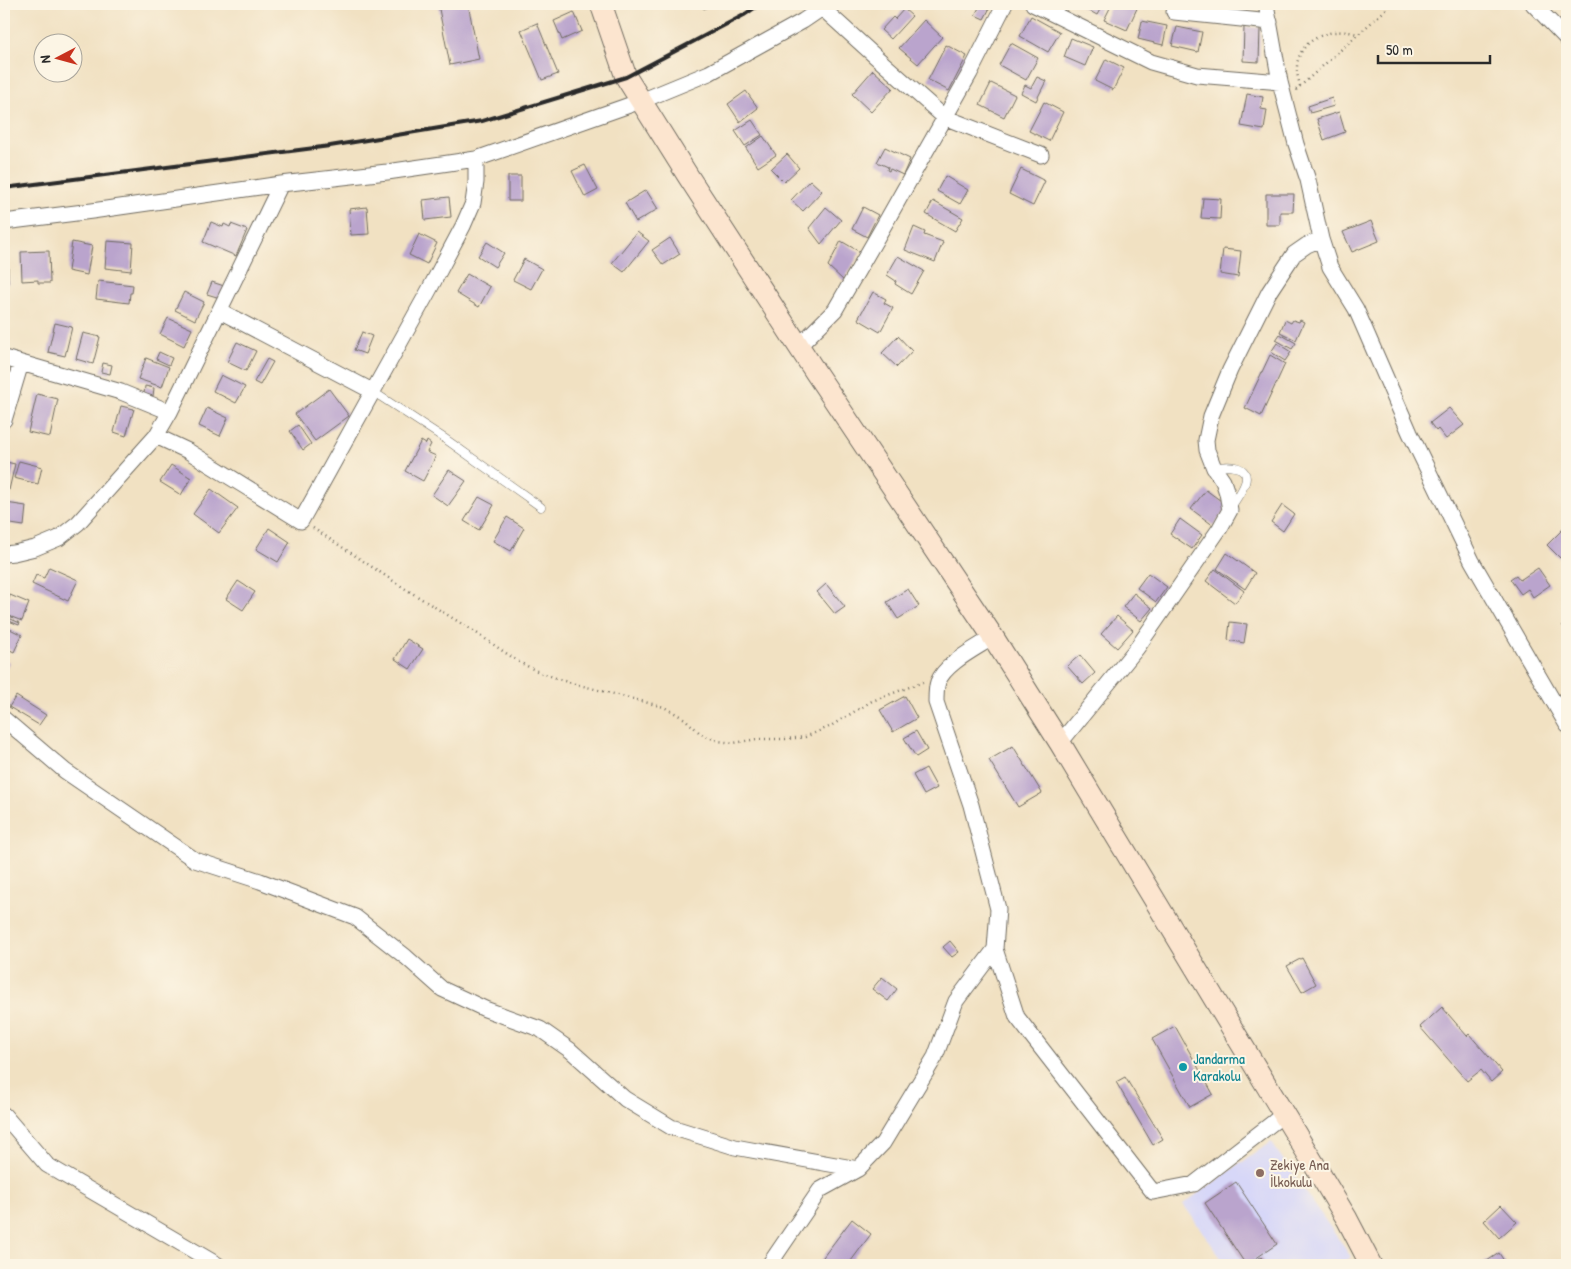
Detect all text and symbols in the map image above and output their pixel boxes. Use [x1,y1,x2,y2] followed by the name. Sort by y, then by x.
[32,32,82,82] north arrow
[1378,32,1491,64] scale bar
[1386,39,1413,60] text: 50 m
[35,54,54,64] text: N
[1193,1048,1245,1086] place label: Jandarma Karakolu
[1177,1061,1189,1073] marker: Jandarma Karakolu
[1270,1154,1329,1192] place label: Zekiye Ana İlkokulu
[1254,1167,1266,1179] marker: Zekiye Ana İlkokulu

